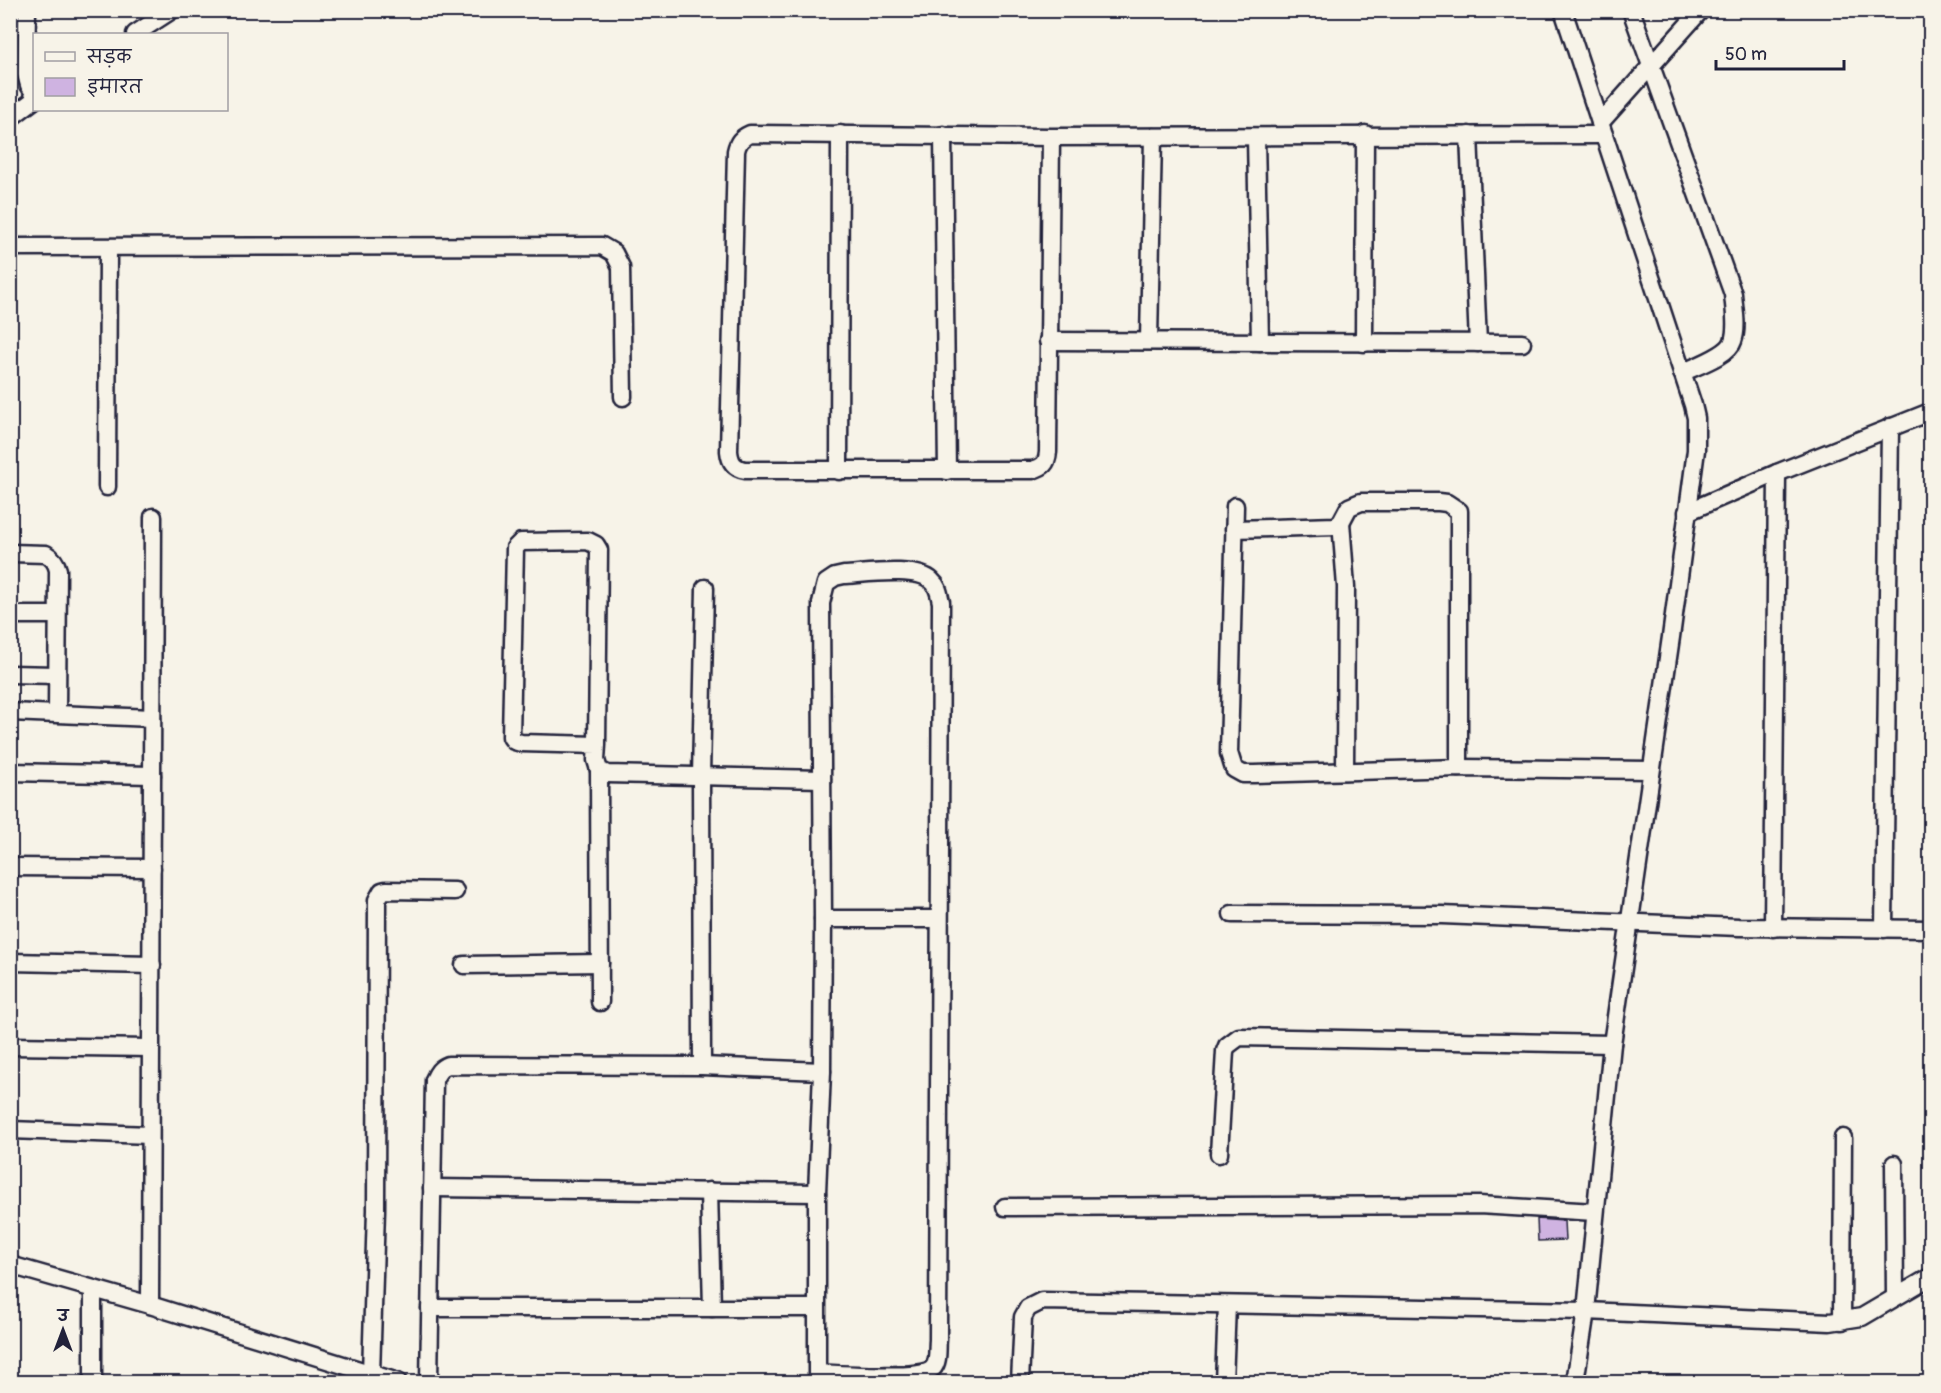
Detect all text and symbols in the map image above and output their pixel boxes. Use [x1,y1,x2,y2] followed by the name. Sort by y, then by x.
[33,33,228,111] legend
[1716,33,1844,71] scale bar
[1725,43,1767,66] text: 50 m
[86,46,132,69] text: सड़क
[87,76,143,99] text: इमारत
[33,1300,93,1360] north arrow
[56,1306,70,1326] text: उ

